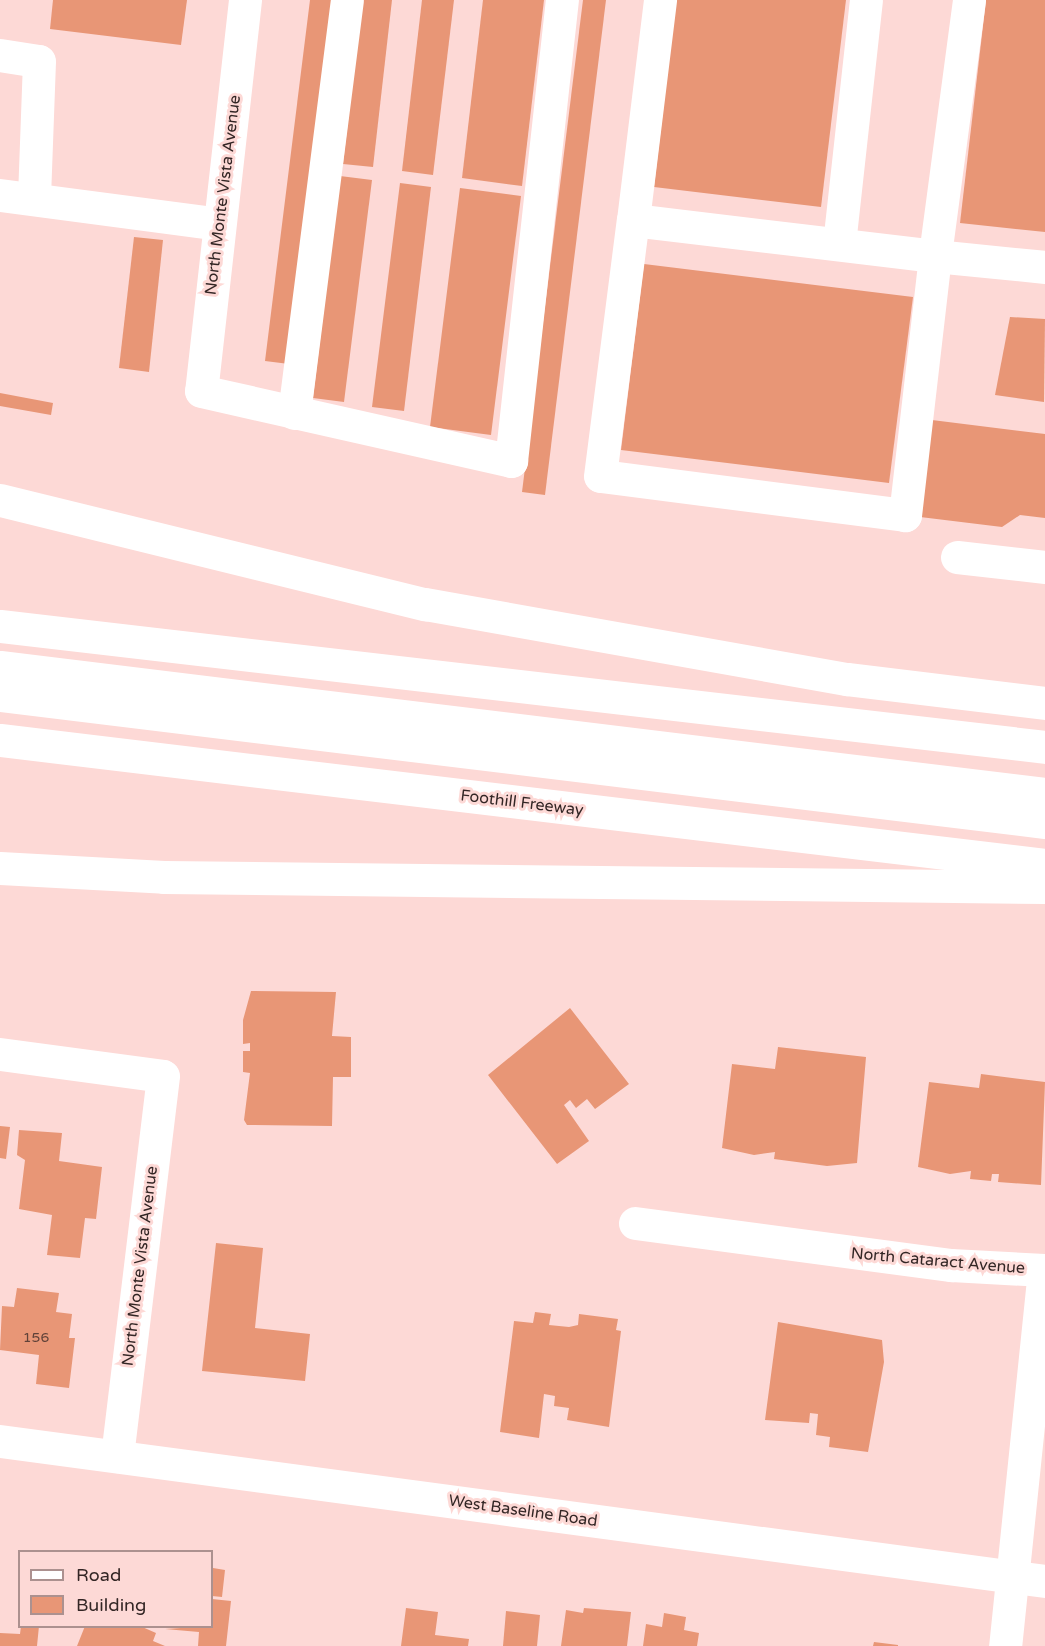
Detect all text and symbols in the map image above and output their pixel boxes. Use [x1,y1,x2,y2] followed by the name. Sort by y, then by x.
[201,94,245,296] street label: North Monte Vista Avenue
[459,786,585,820] street label: Foothill Freeway
[118,1165,162,1367] street label: North Monte Vista Avenue
[850,1244,1026,1278] street label: North Cataract Avenue
[23,1330,49,1346] house number: 156
[447,1491,599,1531] street label: West Baseline Road
[18,1550,213,1628] legend
[76,1564,121,1586] text: Road
[76,1594,146,1616] text: Building

